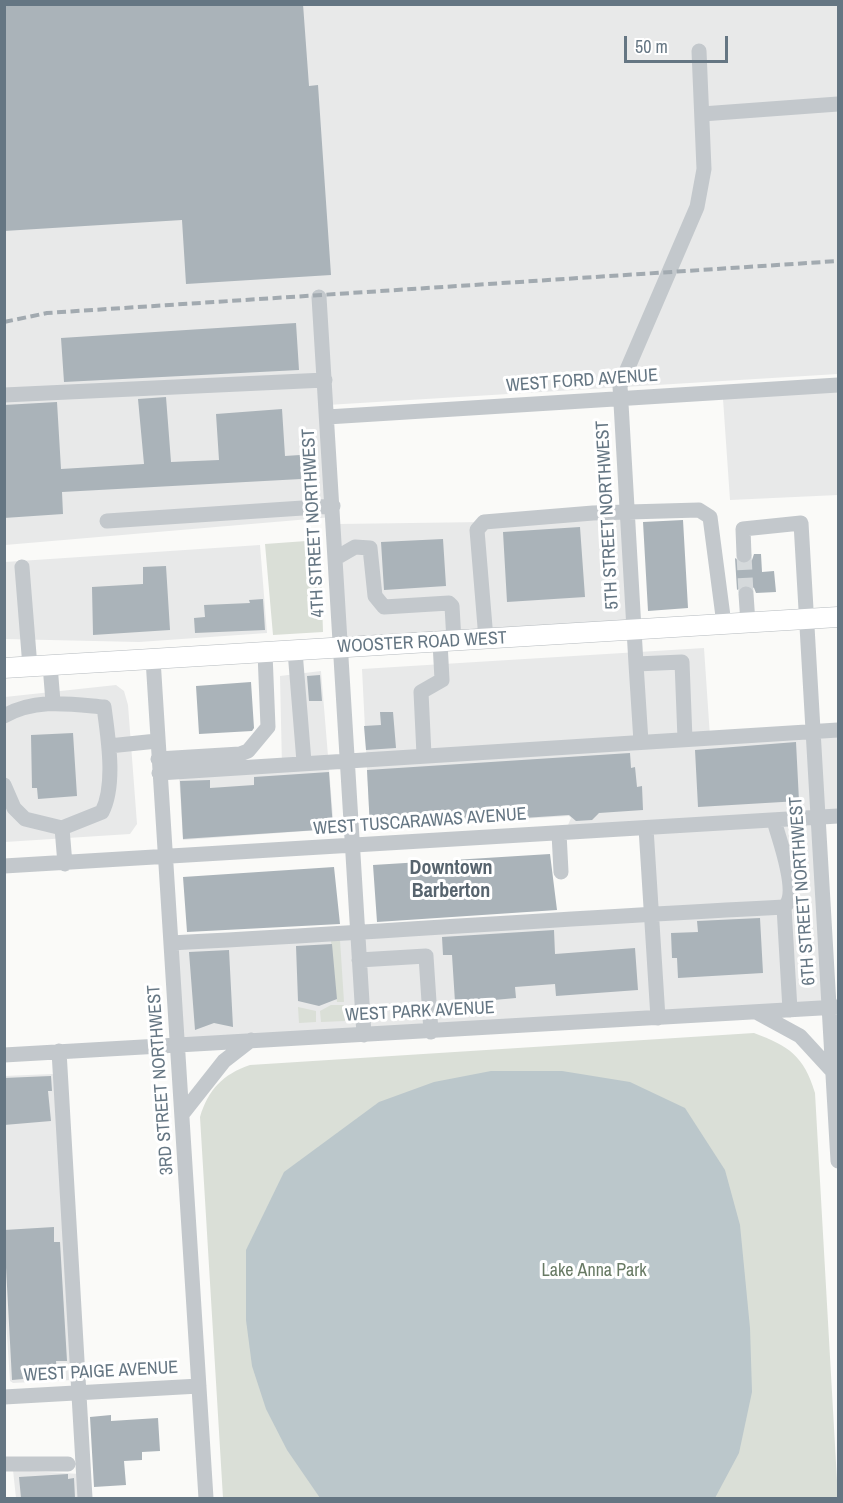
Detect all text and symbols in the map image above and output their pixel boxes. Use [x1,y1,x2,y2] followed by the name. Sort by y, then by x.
[627,24,730,62] scale bar
[635,34,668,59] text: 50 m
[505,365,659,397] street label: WEST FORD AVENUE
[592,420,624,610] street label: 5TH STREET NORTHWEST
[298,428,330,618] street label: 4TH STREET NORTHWEST
[337,628,507,658] street label: WOOSTER ROAD WEST
[786,796,820,986] street label: 6TH STREET NORTHWEST
[313,804,527,840] street label: WEST TUSCARAWAS AVENUE
[410,857,492,904] district label: Downtown Barberton
[144,984,178,1176] street label: 3RD STREET NORTHWEST
[345,997,495,1027] street label: WEST PARK AVENUE
[541,1260,647,1282] park label: Lake Anna Park
[23,1357,179,1387] street label: WEST PAIGE AVENUE

